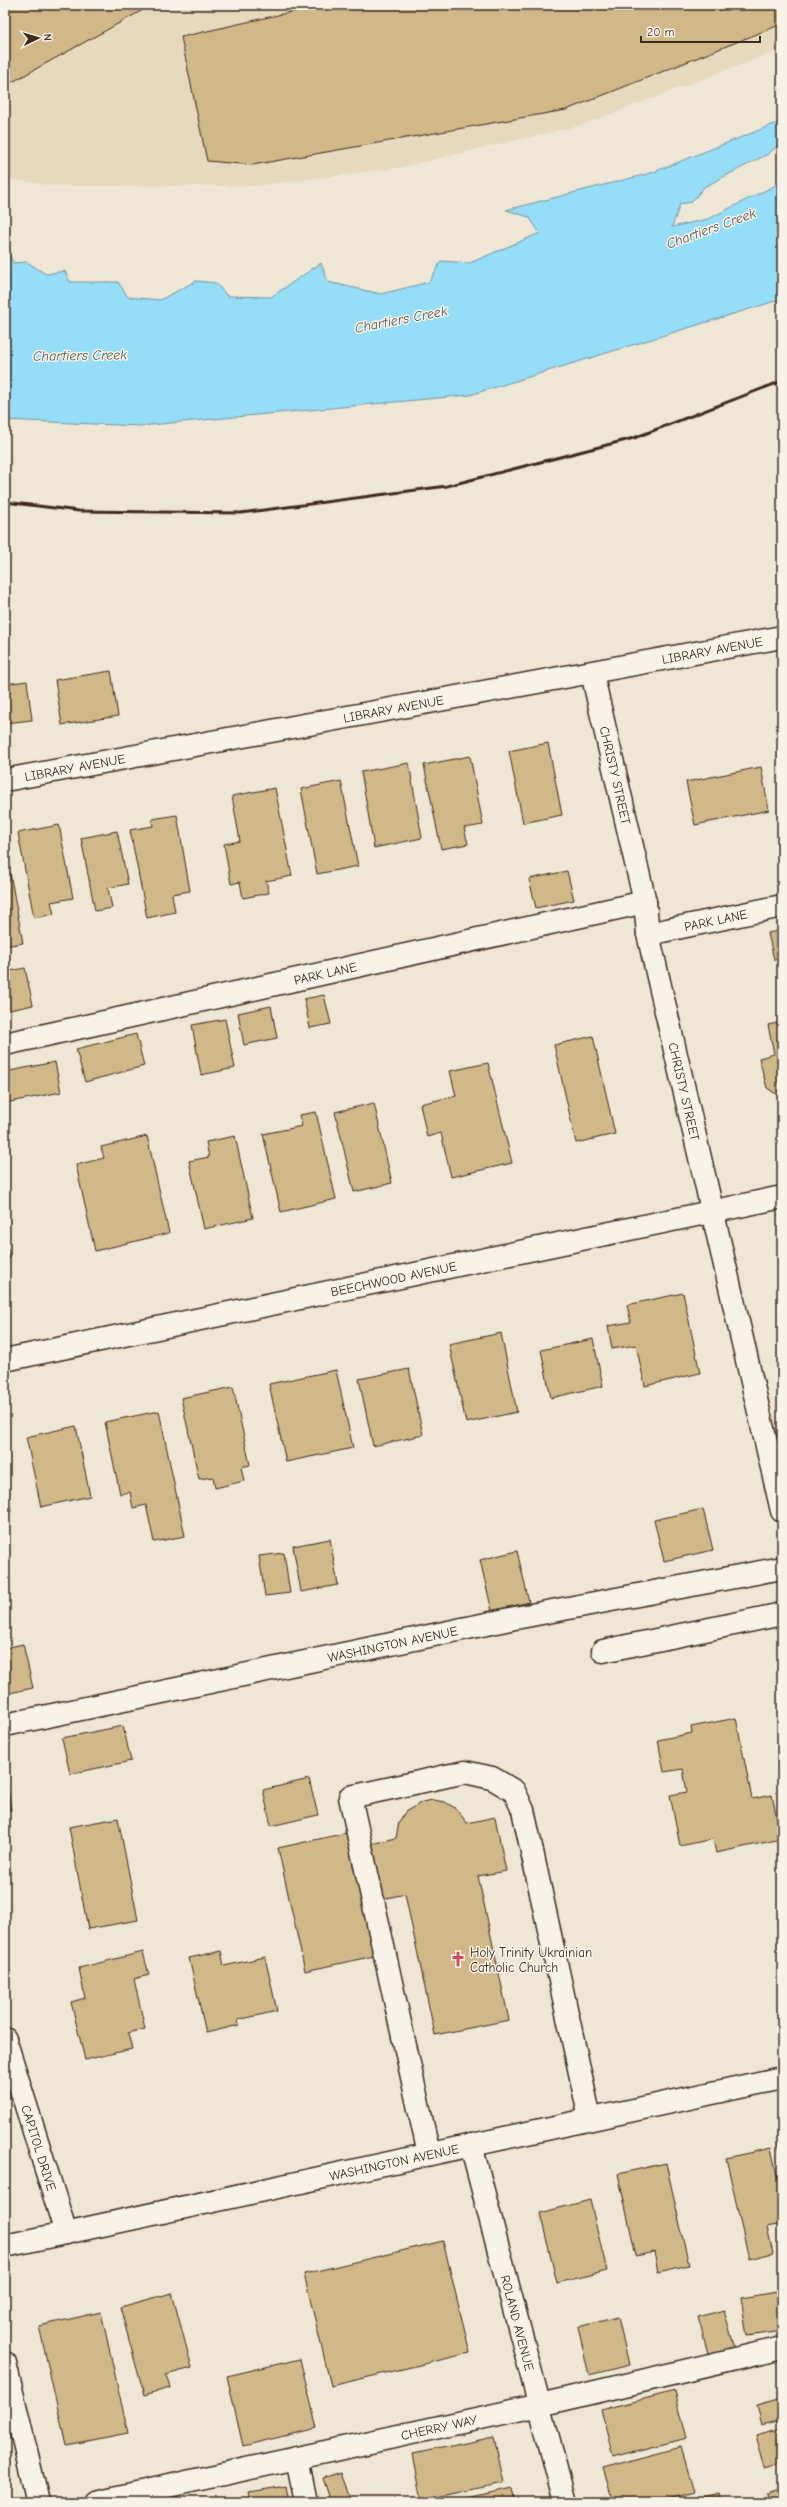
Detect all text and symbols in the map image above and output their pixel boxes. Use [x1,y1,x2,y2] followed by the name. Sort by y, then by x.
[18,18,58,58] north arrow
[641,18,760,44] scale bar
[647,25,675,39] text: 20 m
[41,33,54,41] text: N
[664,204,759,253] water label: Chartiers Creek
[353,302,449,337] water label: Chartiers Creek
[33,346,127,365] water label: Chartiers Creek
[661,634,764,667] street label: LIBRARY AVENUE
[342,692,445,726] street label: LIBRARY AVENUE
[597,725,634,826] street label: CHRISTY STREET
[23,751,127,784] street label: LIBRARY AVENUE
[683,906,749,934] street label: PARK LANE
[292,959,358,988] street label: PARK LANE
[665,1041,703,1143] street label: CHRISTY STREET
[329,1258,458,1299] street label: BEECHWOOD AVENUE
[326,1623,459,1665] street label: WASHINGTON AVENUE
[470,1945,592,1975] place label: Holy Trinity Ukrainian Catholic Church
[449,1950,467,1968] church icon: Holy Trinity Ukrainian Catholic Church
[18,2103,59,2193] street label: CAPITOL DRIVE
[328,2141,461,2184] street label: WASHINGTON AVENUE
[498,2274,537,2373] street label: ROLAND AVENUE
[399,2412,479,2443] street label: CHERRY WAY

